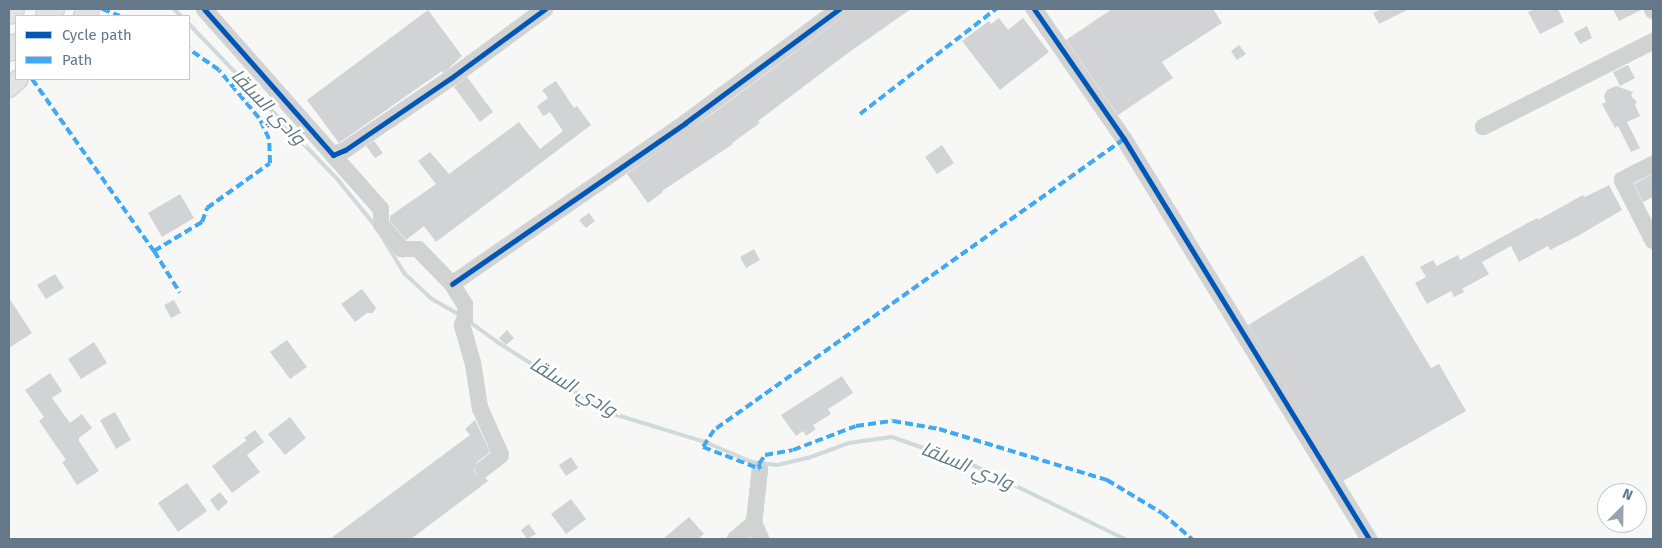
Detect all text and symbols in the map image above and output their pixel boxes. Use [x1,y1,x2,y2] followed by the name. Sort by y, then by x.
[15,15,190,80] legend
[62,26,132,44] text: Cycle path
[62,51,92,69] text: Path
[226,64,310,150] water label: وادي السلقا
[526,352,620,422] water label: وادي السلقا
[918,437,1016,495] water label: وادي السلقا
[1597,483,1647,533] north arrow
[1620,485,1635,504] text: N

